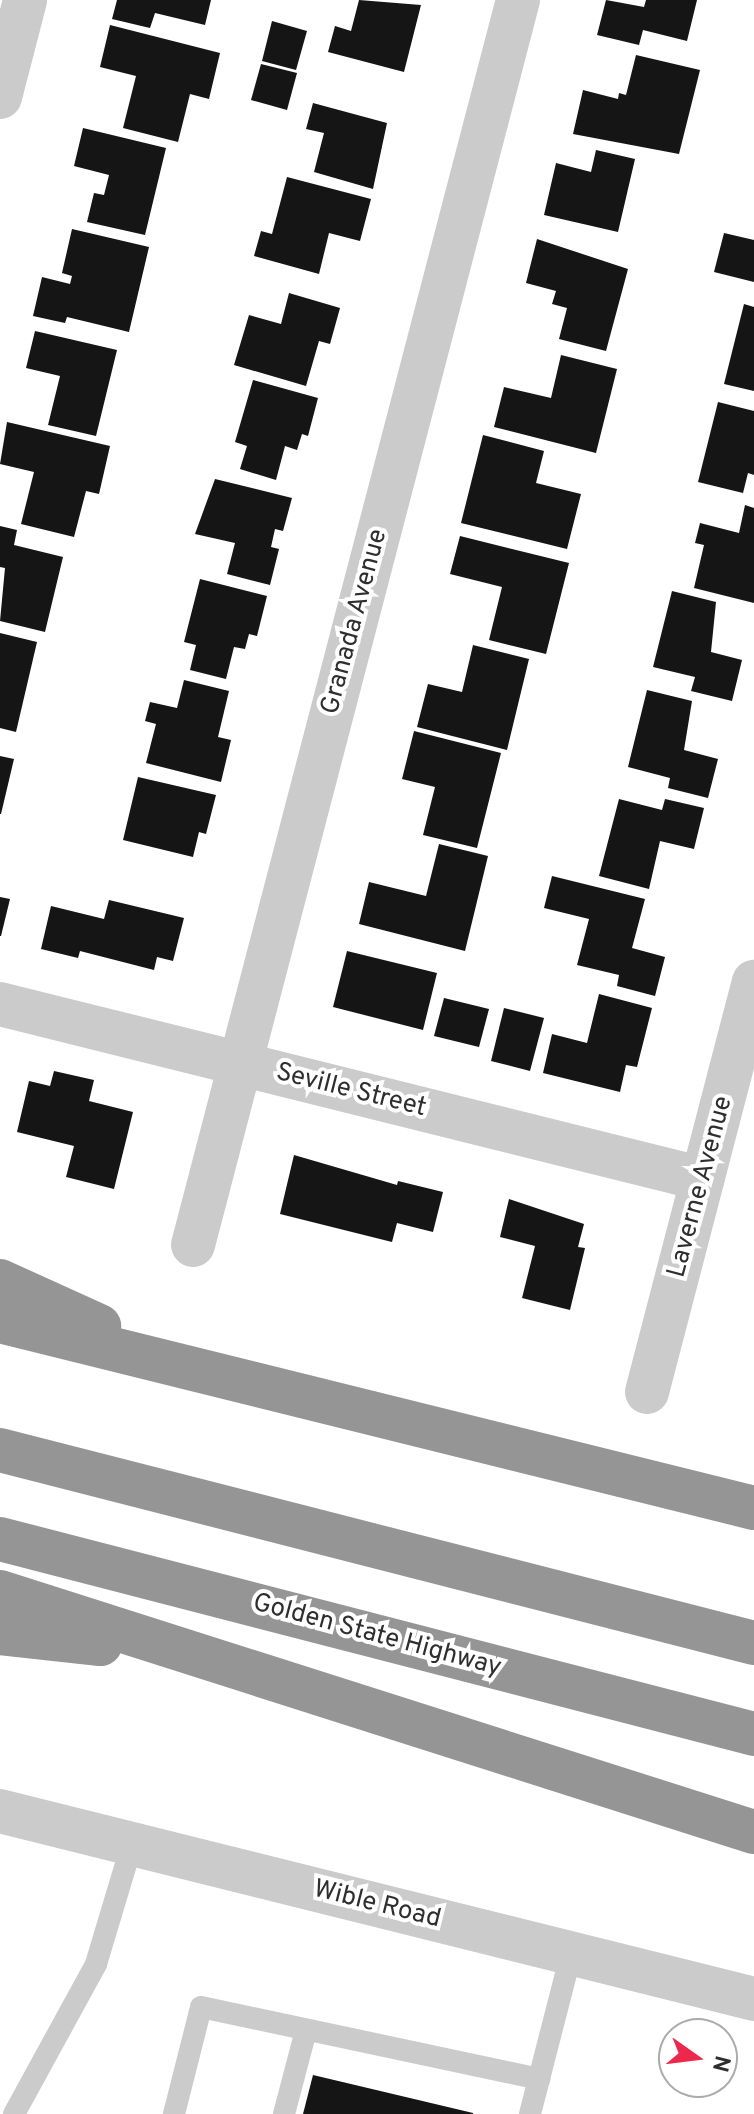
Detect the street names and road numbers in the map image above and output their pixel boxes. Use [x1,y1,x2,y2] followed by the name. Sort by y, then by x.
[315,525,395,719] street label: Granada Avenue
[273,1057,429,1125] street label: Seville Street
[662,1092,740,1282] street label: Laverne Avenue
[249,1588,505,1684] street label: Golden State Highway
[310,1874,444,1936] street label: Wible Road

